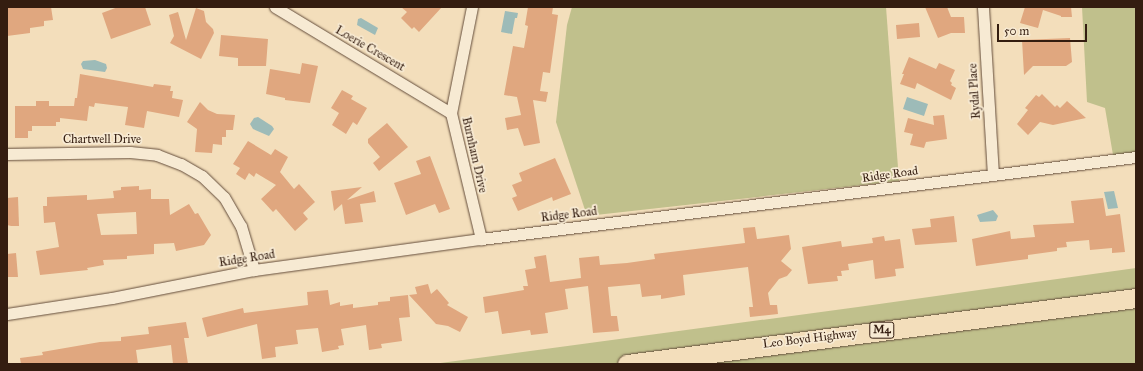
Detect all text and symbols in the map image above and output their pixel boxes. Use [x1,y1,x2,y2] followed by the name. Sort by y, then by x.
[999,16,1089,42] scale bar
[333,23,407,75] street label: Loerie Crescent
[1004,24,1029,38] text: 50 m
[966,63,984,119] street label: Rydal Place
[458,116,490,194] street label: Burnham Drive
[63,133,141,147] street label: Chartwell Drive
[861,164,919,186] street label: Ridge Road
[540,204,598,226] street label: Ridge Road
[218,247,276,271] street label: Ridge Road
[869,321,895,339] road number: M4
[762,326,858,352] street label: Leo Boyd Highway

